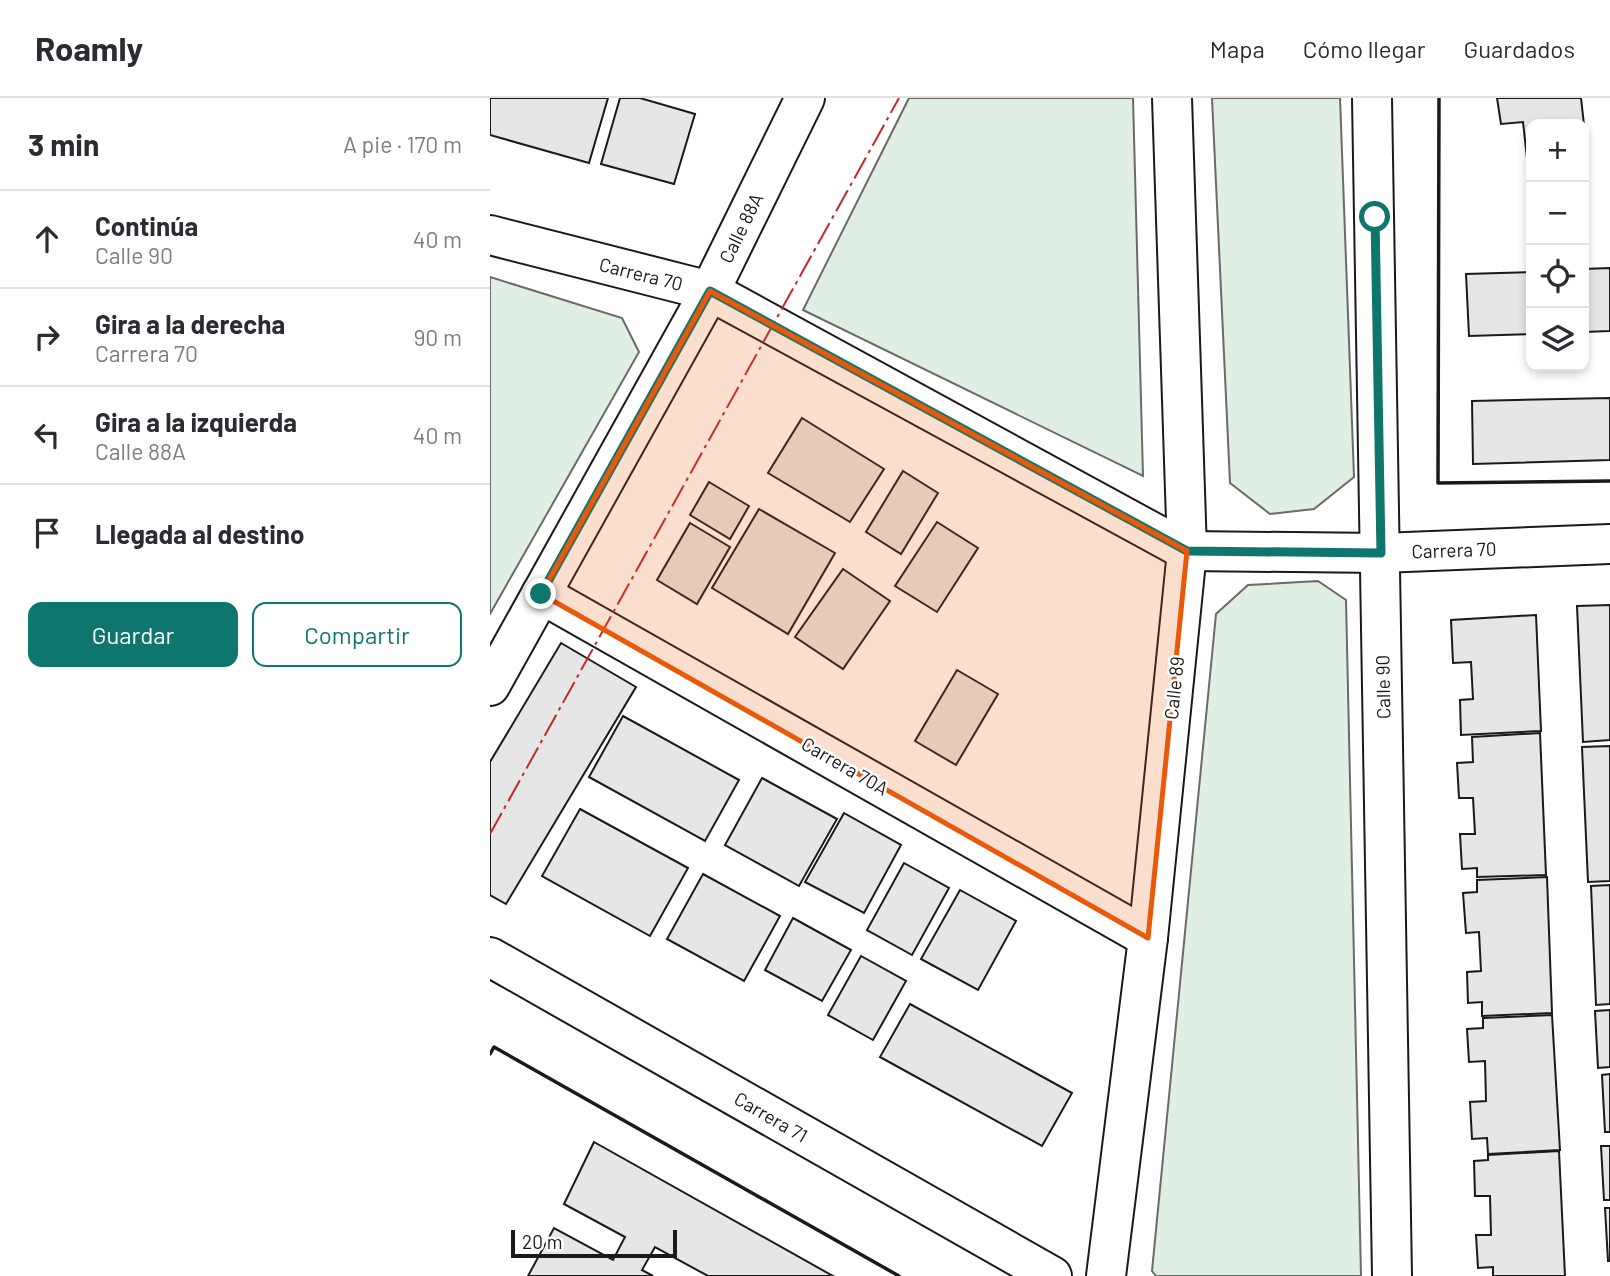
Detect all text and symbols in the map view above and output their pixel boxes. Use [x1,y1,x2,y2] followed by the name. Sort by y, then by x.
[35,28,143,68] text: Roamly
[1210,34,1265,63] text: Mapa
[1303,34,1425,63] text: Cómo llegar
[1463,34,1575,63] text: Guardados
[1526,119,1589,371] map controls
[1526,119,1589,182] button: +
[28,126,99,162] text: 3 min
[343,130,462,158] text: A pie · 170 m
[1526,182,1589,245] button: −
[714,189,767,267] street label: Calle 88A
[1359,201,1390,232] route start
[95,210,198,241] text: Continúa
[28,220,66,258] icon: ahead
[413,225,462,253] text: 40 m
[95,241,173,269] text: Calle 90
[1526,245,1589,308] button: locate
[597,252,685,295] street label: Carrera 70
[95,308,285,339] text: Gira a la derecha
[1526,308,1589,371] button: layers
[28,318,66,356] icon: right
[413,323,462,351] text: 90 m
[95,339,198,367] text: Carrera 70
[95,406,297,437] text: Gira a la izquierda
[28,416,66,454] icon: left
[413,421,462,449] text: 40 m
[95,437,186,465] text: Calle 88A
[28,514,66,552] icon: arrive
[95,518,304,549] text: Llegada al destino
[1411,537,1497,562] street label: Carrera 70
[525,578,556,609] route end
[28,602,238,667] button: Guardar
[252,602,462,667] button: Compartir
[1159,655,1188,721] street label: Calle 89
[1370,655,1395,719] street label: Calle 90
[798,731,893,800] street label: Carrera 70A
[730,1086,812,1147] street label: Carrera 71
[511,1227,677,1259] scale bar
[522,1230,562,1253] text: 20 m

